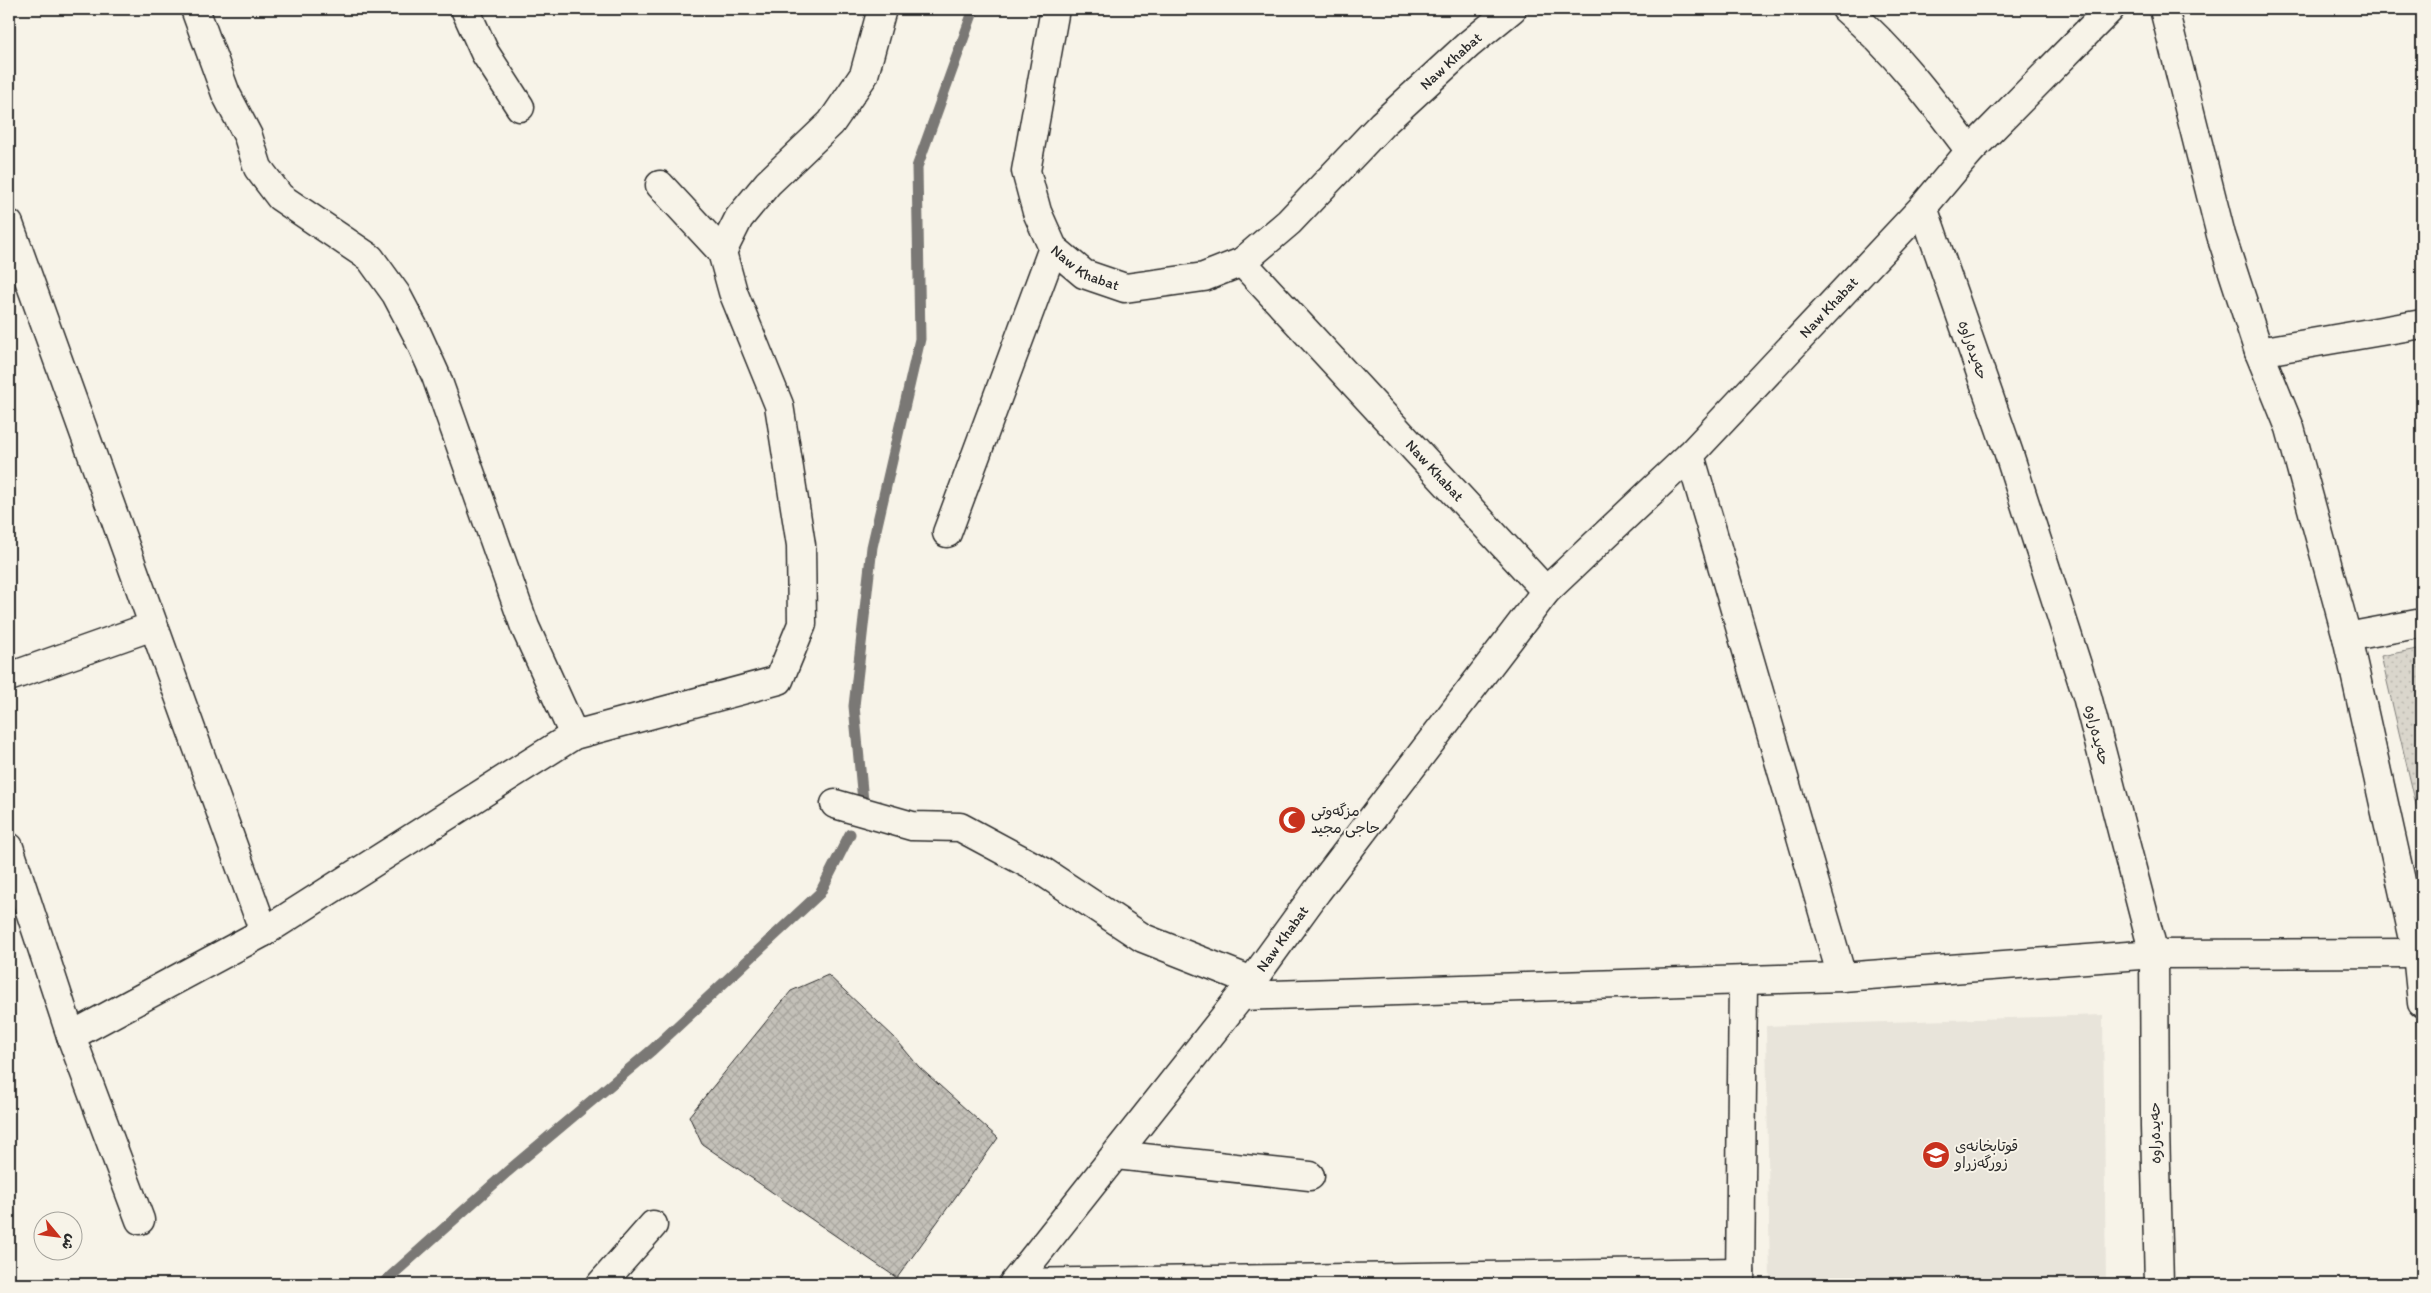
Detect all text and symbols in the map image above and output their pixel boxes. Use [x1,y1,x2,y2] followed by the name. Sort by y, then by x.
[1416,28,1486,94] street label: Naw Khabat
[1047,241,1122,295] street label: Naw Khabat
[1796,273,1862,342] street label: Naw Khabat
[1954,318,1992,382] street label: حەیدەراوە
[1402,436,1468,505] street label: Naw Khabat
[2081,703,2113,767] street label: حەیدەراوە
[1311,802,1380,838] place label: مزگەوتى حاجى مجيد
[1277,805,1307,835] mosque icon: مزگەوتى حاجى مجيد
[1252,902,1313,975] street label: Naw Khabat
[2145,1102,2165,1164] street label: حەیدەراوە
[1954,1137,2018,1172] place label: قوتابخانەی زورگەزراو
[1921,1140,1951,1170] school or university icon: قوتابخانەی زورگەزراو
[32,1210,82,1260] north arrow
[58,1231,80,1253] text: ش

